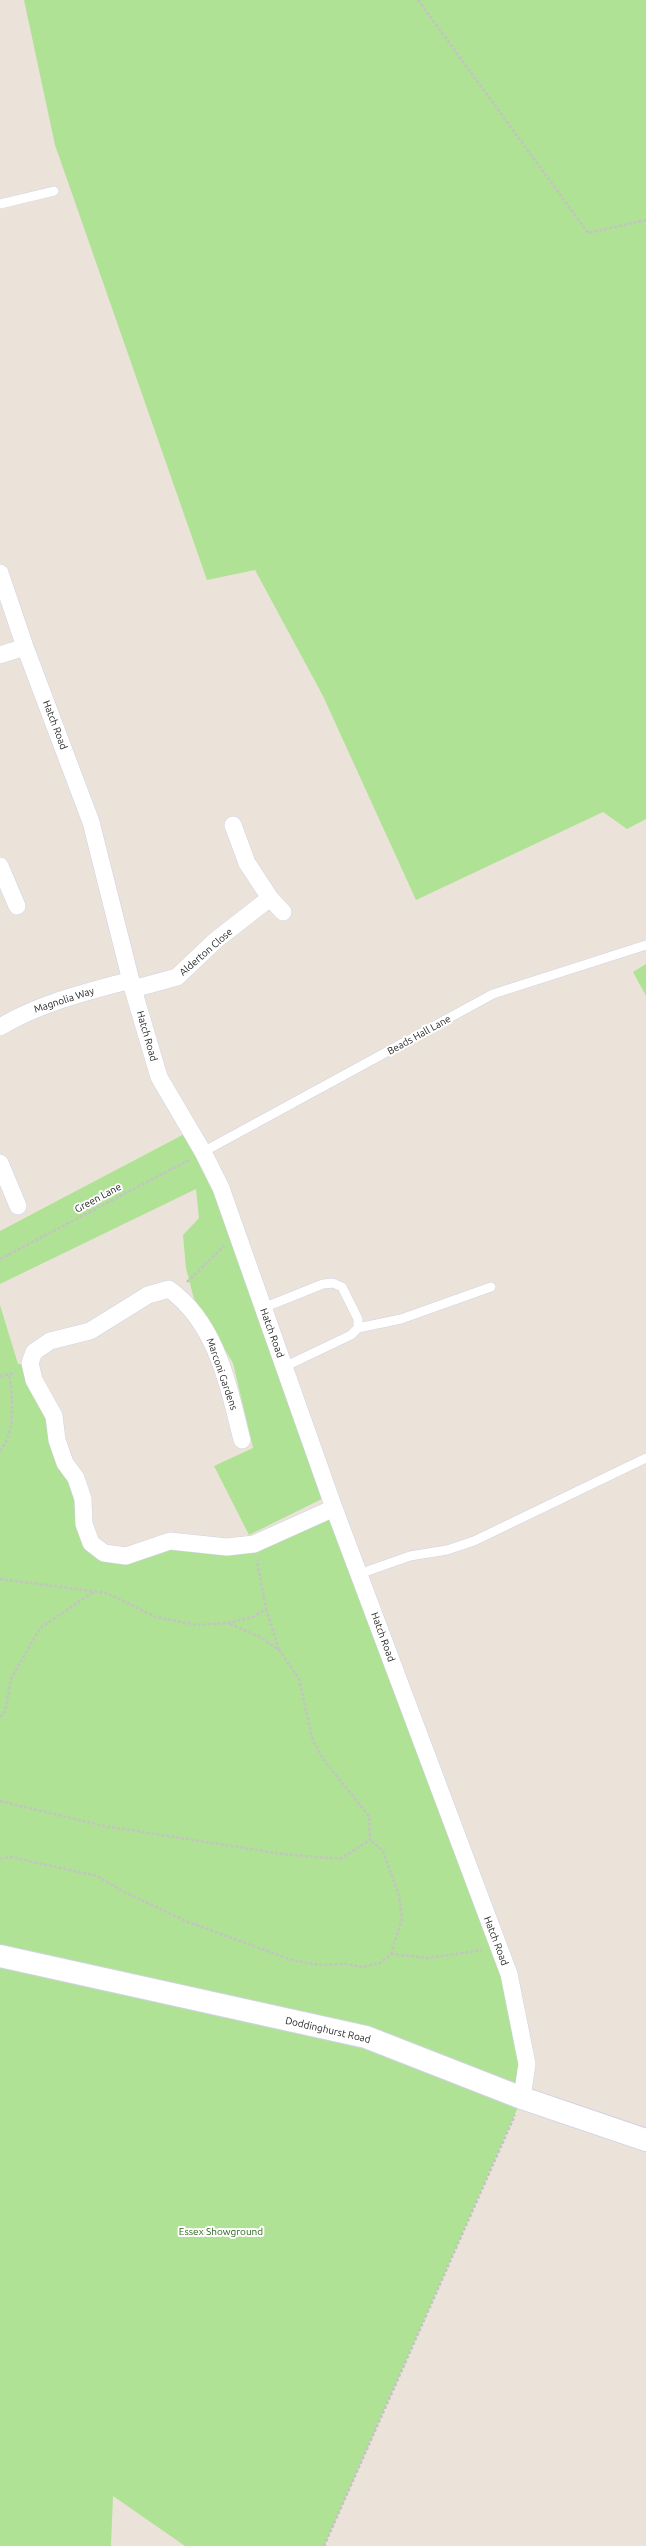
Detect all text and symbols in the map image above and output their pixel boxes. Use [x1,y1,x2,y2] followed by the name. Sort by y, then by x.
[40,699,70,751] street label: Hatch Road
[177,926,235,978] street label: Alderton Close
[32,985,96,1015] street label: Magnolia Way
[134,1009,160,1063] street label: Hatch Road
[385,1013,453,1057] street label: Beads Hall Lane
[73,1181,123,1215] street label: Green Lane
[258,1307,286,1359] street label: Hatch Road
[204,1336,240,1412] street label: Marconi Gardens
[369,1611,397,1663] street label: Hatch Road
[481,1915,511,1967] street label: Hatch Road
[284,2014,372,2046] street label: Doddinghurst Road
[179,2226,263,2238] park label: Essex Showground

